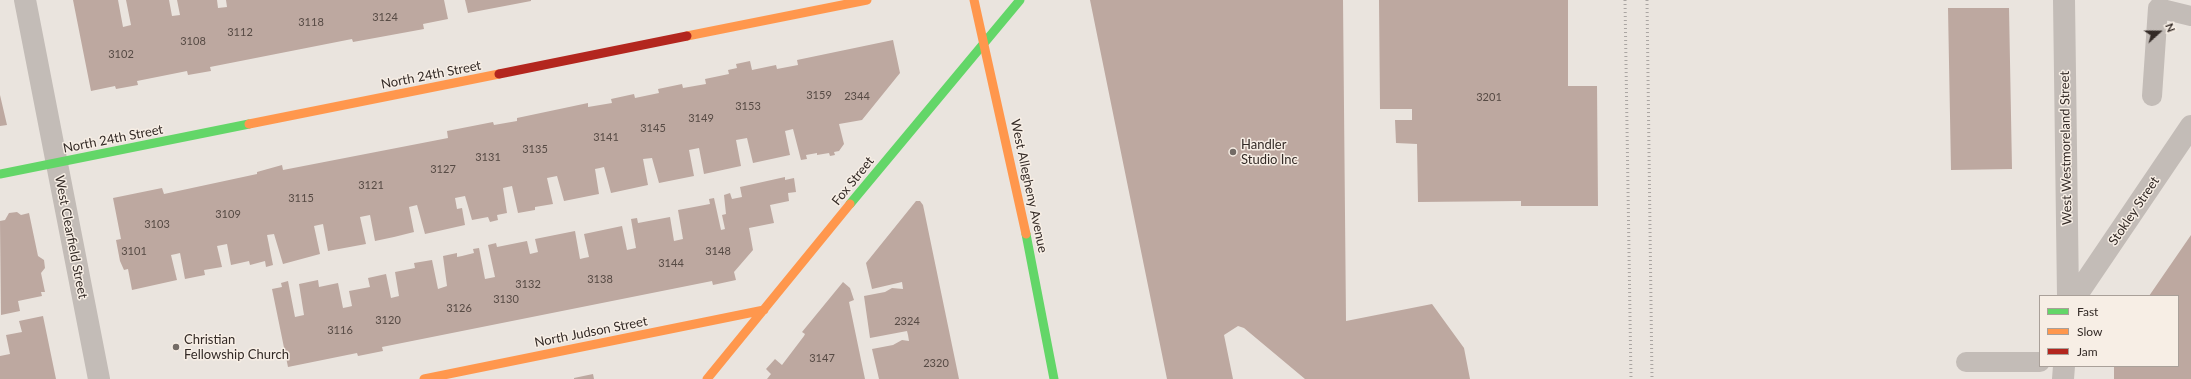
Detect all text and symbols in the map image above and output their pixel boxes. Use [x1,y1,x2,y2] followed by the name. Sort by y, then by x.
[372,10,398,24] house number: 3124
[2139,12,2179,52] north arrow
[298,15,324,29] house number: 3118
[2163,21,2178,34] text: N
[227,25,253,39] house number: 3112
[180,34,206,48] house number: 3108
[108,47,134,61] house number: 3102
[380,58,482,92] street label: North 24th Street
[2057,71,2075,225] street label: West Westmoreland Street
[806,88,832,102] house number: 3159
[844,89,870,103] house number: 2344
[1476,90,1502,104] house number: 3201
[735,99,761,113] house number: 3153
[688,111,714,125] house number: 3149
[1007,118,1051,254] street label: West Allegheny Avenue
[640,121,666,135] house number: 3145
[62,122,164,156] street label: North 24th Street
[593,130,619,144] house number: 3141
[1241,137,1298,168] place label: Handler Studio Inc
[522,142,548,156] house number: 3135
[1228,147,1238,157] marker: Handler Studio Inc
[475,150,501,164] house number: 3131
[829,154,877,208] street label: Fox Street
[430,162,456,176] house number: 3127
[51,174,91,300] street label: West Clearfield Street
[2105,174,2163,248] street label: Stokley Street
[358,178,384,192] house number: 3121
[288,191,314,205] house number: 3115
[215,207,241,221] house number: 3109
[144,217,170,231] house number: 3103
[121,244,147,258] house number: 3101
[705,244,731,258] house number: 3148
[658,256,684,270] house number: 3144
[587,272,613,286] house number: 3138
[515,277,541,291] house number: 3132
[493,292,519,306] house number: 3130
[2039,295,2179,367] legend
[446,301,472,315] house number: 3126
[2077,304,2098,319] text: Fast
[375,313,401,327] house number: 3120
[533,313,649,351] street label: North Judson Street
[894,314,920,328] house number: 2324
[327,323,353,337] house number: 3116
[2077,324,2102,339] text: Slow
[184,332,289,363] place label: Christian Fellowship Church
[171,342,181,352] marker: Christian Fellowship Church
[2077,344,2098,359] text: Jam
[809,351,835,365] house number: 3147
[923,356,949,370] house number: 2320

